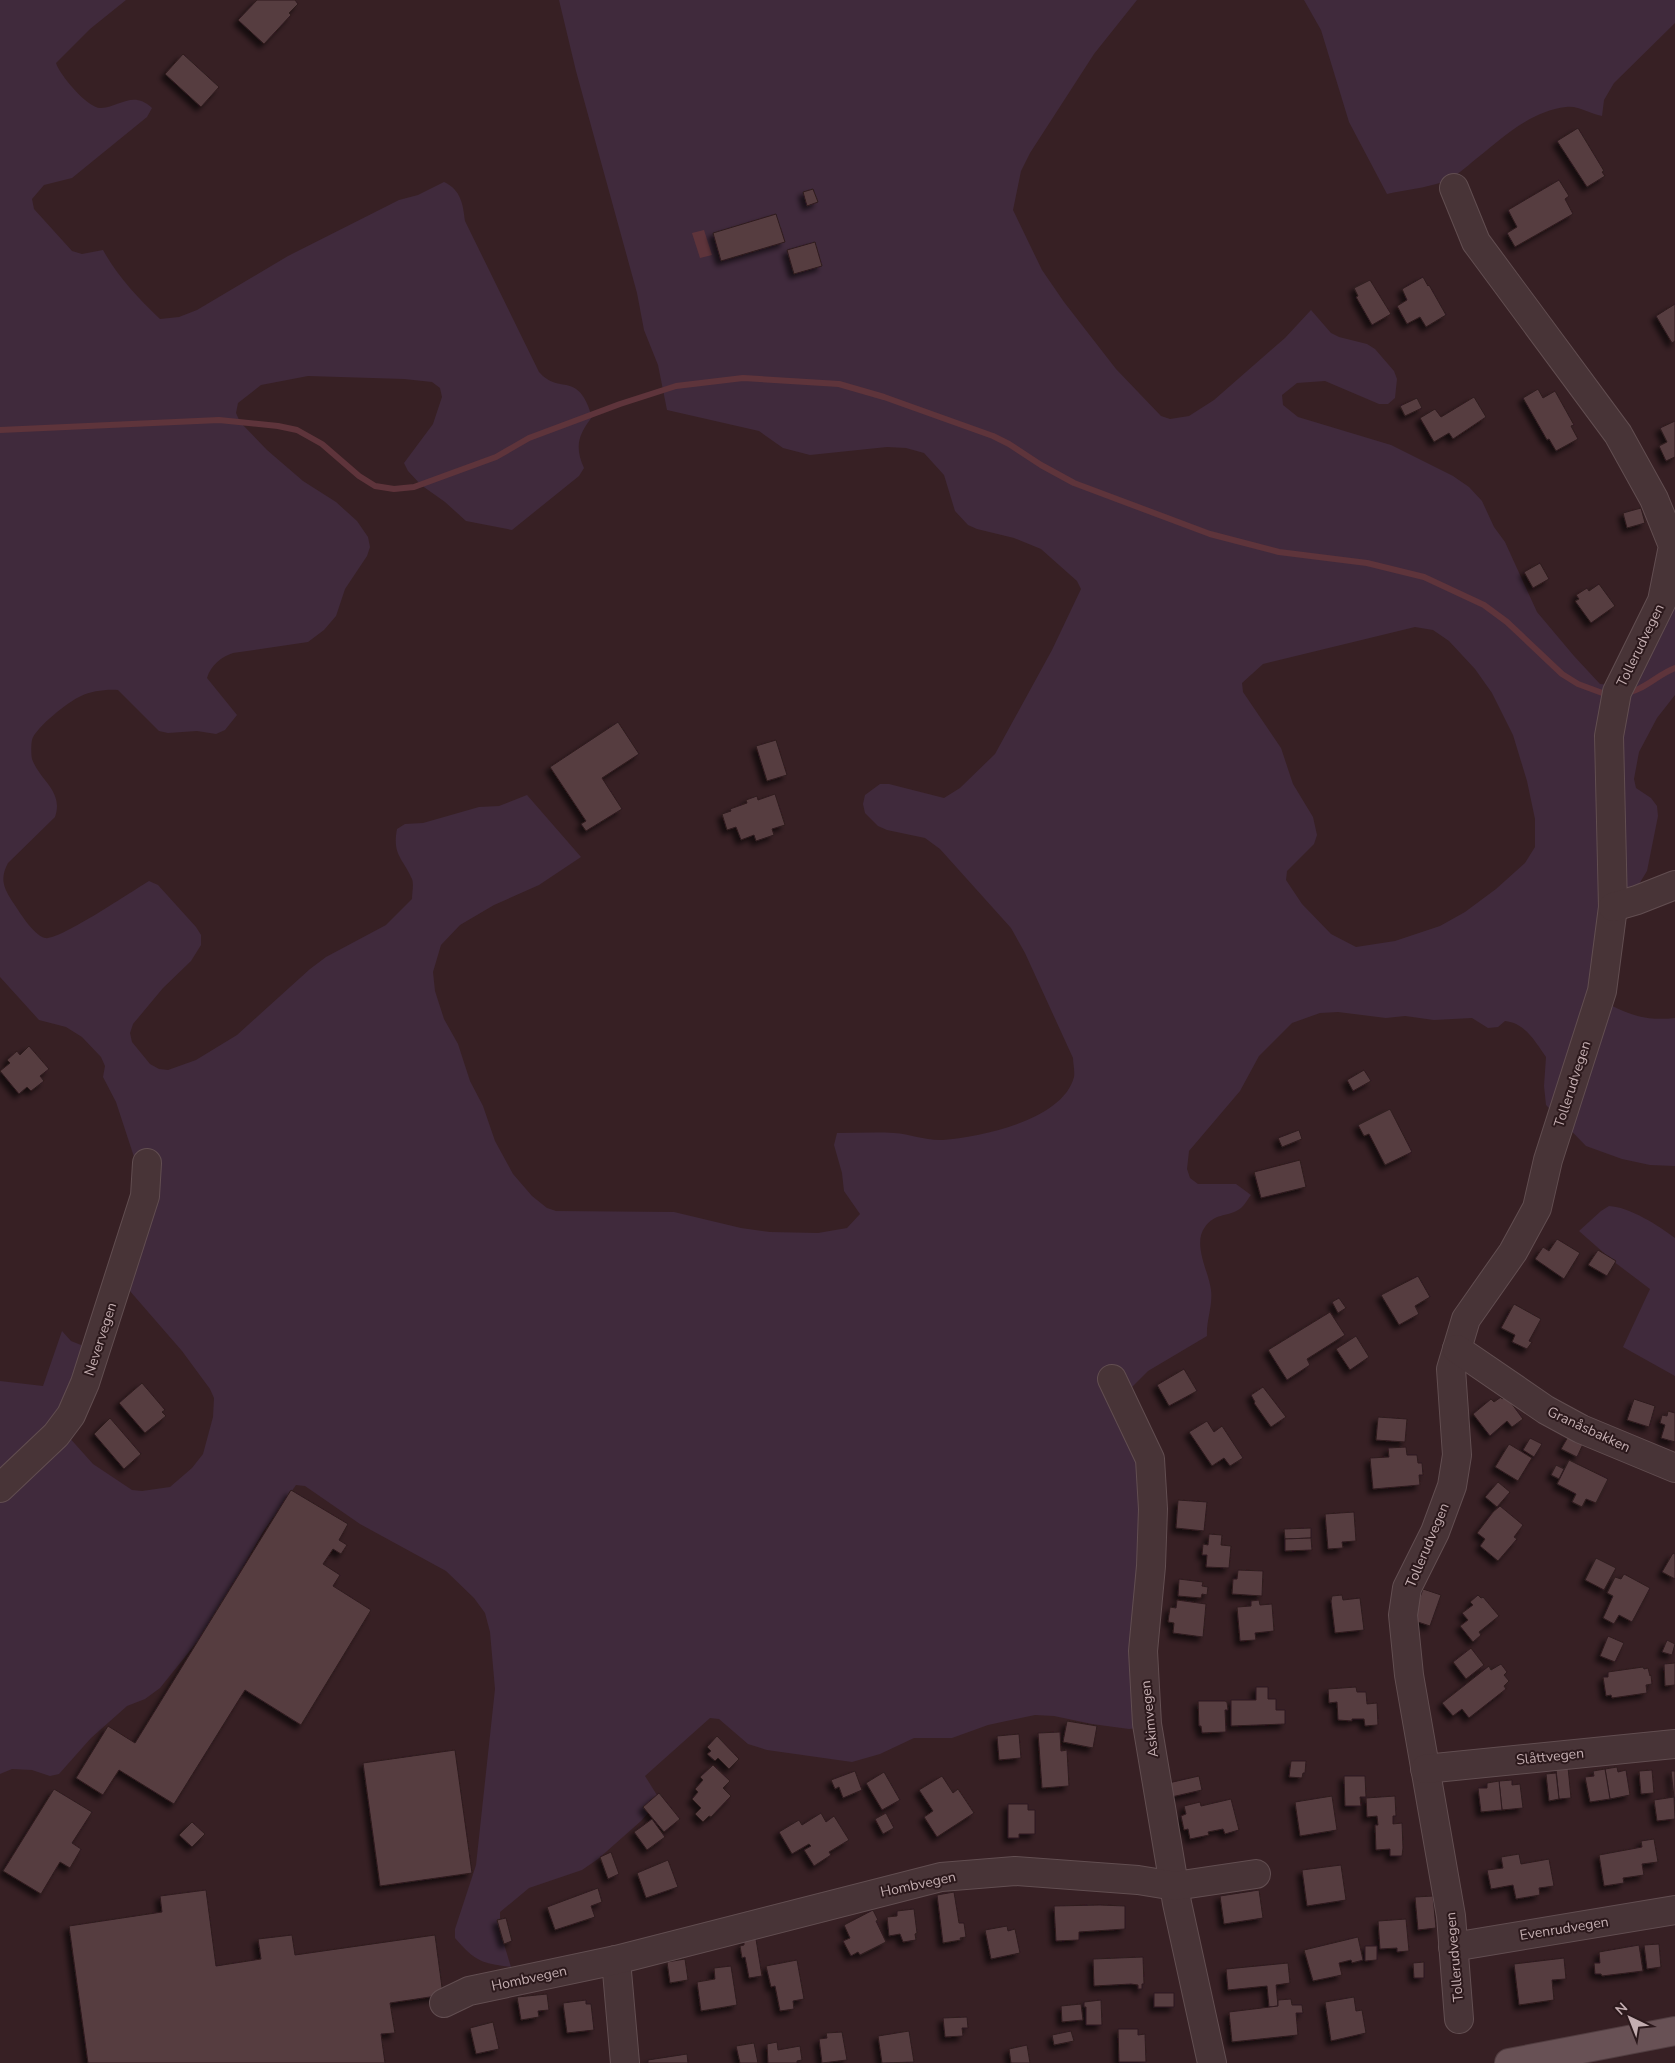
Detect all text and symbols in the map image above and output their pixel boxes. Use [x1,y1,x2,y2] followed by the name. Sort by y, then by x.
[1612,601,1669,690] street label: Tollerudvegen
[1550,1038,1595,1130] street label: Tollerudvegen
[80,1300,121,1378] street label: Nevervegen
[1544,1402,1633,1457] street label: Granåsbakken
[1401,1500,1454,1590] street label: Tollerudvegen
[1136,1680,1163,1758] street label: Askimvegen
[1515,1743,1585,1770] street label: Slåttvegen
[879,1867,958,1902] street label: Hombvegen
[1441,1911,1468,2003] street label: Tollerudvegen
[1518,1912,1610,1945] street label: Evenrudvegen
[490,1961,569,1996] street label: Hombvegen
[1605,1993,1655,2043] north arrow
[1611,1998,1632,2019] text: N

